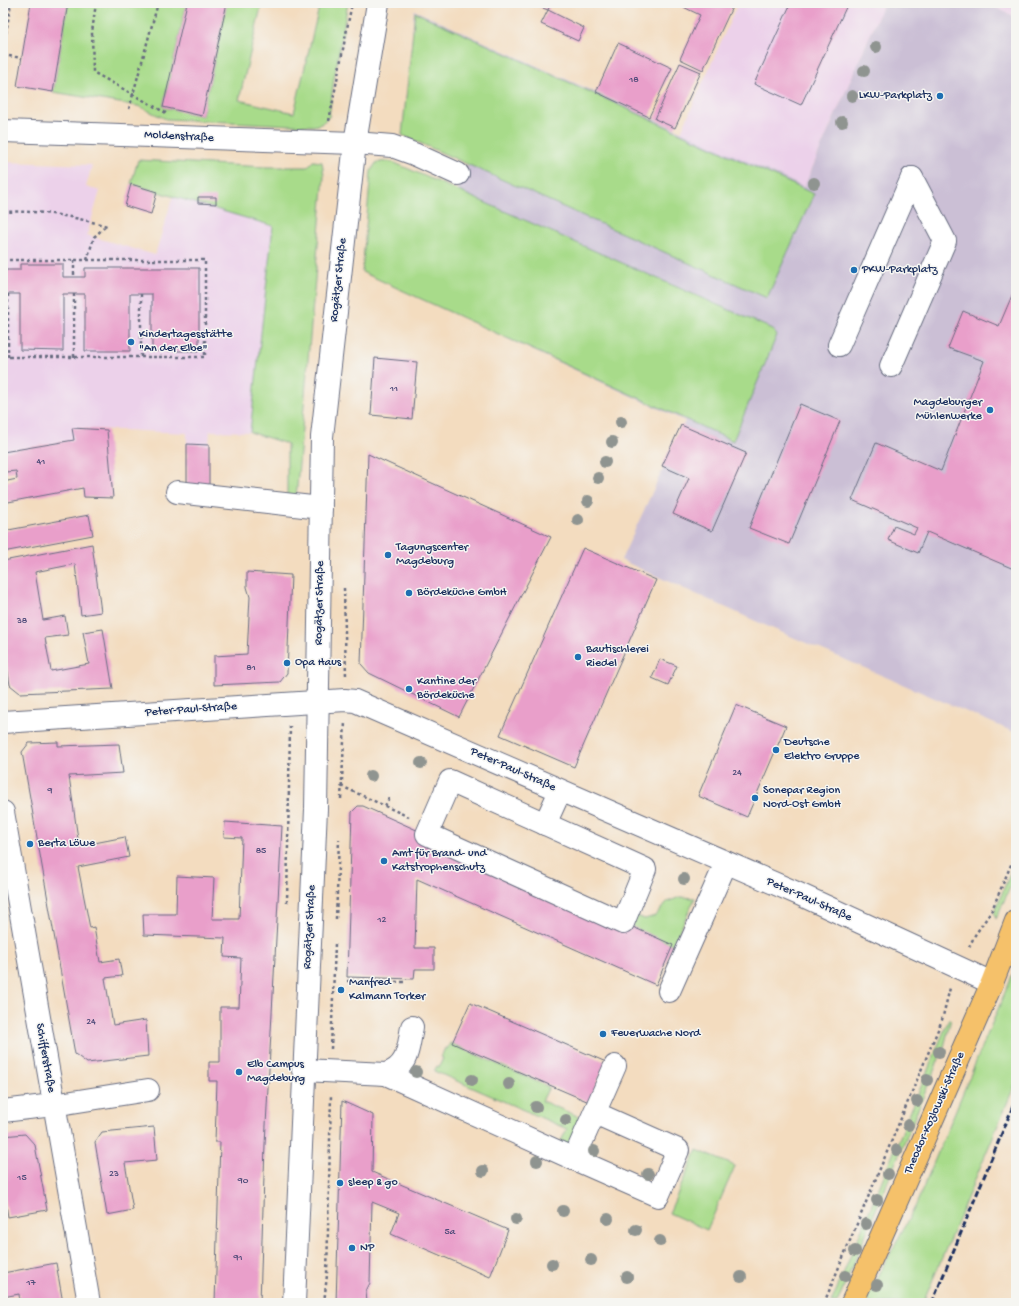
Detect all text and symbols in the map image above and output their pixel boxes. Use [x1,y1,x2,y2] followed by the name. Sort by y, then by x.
[628,74,639,86] house number: 18
[859,89,933,103] place label: LKW-Parkplatz
[935,91,945,101] marker: LKW-Parkplatz
[144,128,215,146] street label: Moldenstraße
[328,237,350,323] street label: Rogätzer Straße
[861,263,938,277] place label: PKW-Parkplatz
[849,265,859,275] marker: PKW-Parkplatz
[139,328,233,356] place label: Kindertagesstätte "An der Elbe"
[126,337,136,347] marker: Kindertagesstätte "An der Elbe"
[389,383,398,395] house number: 11
[913,396,984,424] place label: Magdeburger Mühlenwerke
[985,405,995,415] marker: Magdeburger Mühlenwerke
[37,456,45,468] house number: 41
[395,541,470,569] place label: Tagungscenter Magdeburg
[383,550,393,560] marker: Tagungscenter Magdeburg
[312,560,328,645] street label: Rogätzer Straße
[416,586,507,600] place label: Bördeküche GmbH
[404,588,414,598] marker: Bördeküche GmbH
[16,615,28,627] house number: 38
[585,643,649,671] place label: Bautischlerei Riedel
[573,652,583,662] marker: Bautischlerei Riedel
[295,656,342,670] place label: Opa Haus
[282,658,292,668] marker: Opa Haus
[246,662,256,674] house number: 81
[416,675,477,703] place label: Kantine der Bördeküche
[404,684,414,694] marker: Kantine der Bördeküche
[144,700,238,720] street label: Peter-Paul-Straße
[783,736,860,764] place label: Deutsche Elektro Gruppe
[467,744,559,795] street label: Peter-Paul-Straße
[771,745,781,755] marker: Deutsche Elektro Gruppe
[732,767,742,779] house number: 24
[763,784,841,812] place label: Sonepar Region Nord-Ost GmbH
[46,785,53,797] house number: 9
[750,793,760,803] marker: Sonepar Region Nord-Ost GmbH
[37,837,96,851] place label: Berta Löwe
[25,839,35,849] marker: Berta Löwe
[256,845,266,857] house number: 85
[392,847,487,875] place label: Amt für Brand- und Katstrophenschutz
[379,856,389,866] marker: Amt für Brand- und Katstrophenschutz
[763,874,855,925] street label: Peter-Paul-Straße
[301,884,319,969] street label: Rogätzer Straße
[377,914,387,926] house number: 12
[349,976,427,1004] place label: Manfred Kalmann Torker
[336,985,346,995] marker: Manfred Kalmann Torker
[86,1016,96,1028] house number: 24
[32,1022,58,1095] street label: Schifferstraße
[610,1027,701,1041] place label: Feuerwache Nord
[598,1029,608,1039] marker: Feuerwache Nord
[901,1049,969,1177] street label: Theodor-Kozlowski-Straße
[247,1058,305,1086] place label: Elb Campus Magdeburg
[234,1067,244,1077] marker: Elb Campus Magdeburg
[109,1168,119,1180] house number: 23
[16,1172,27,1184] house number: 15
[237,1175,249,1187] house number: 90
[348,1176,398,1190] place label: sleep & go
[335,1178,345,1188] marker: sleep & go
[445,1226,456,1238] house number: 5a
[360,1241,375,1255] place label: NP
[347,1243,357,1253] marker: NP
[232,1252,243,1264] house number: 91
[25,1277,36,1289] house number: 17

